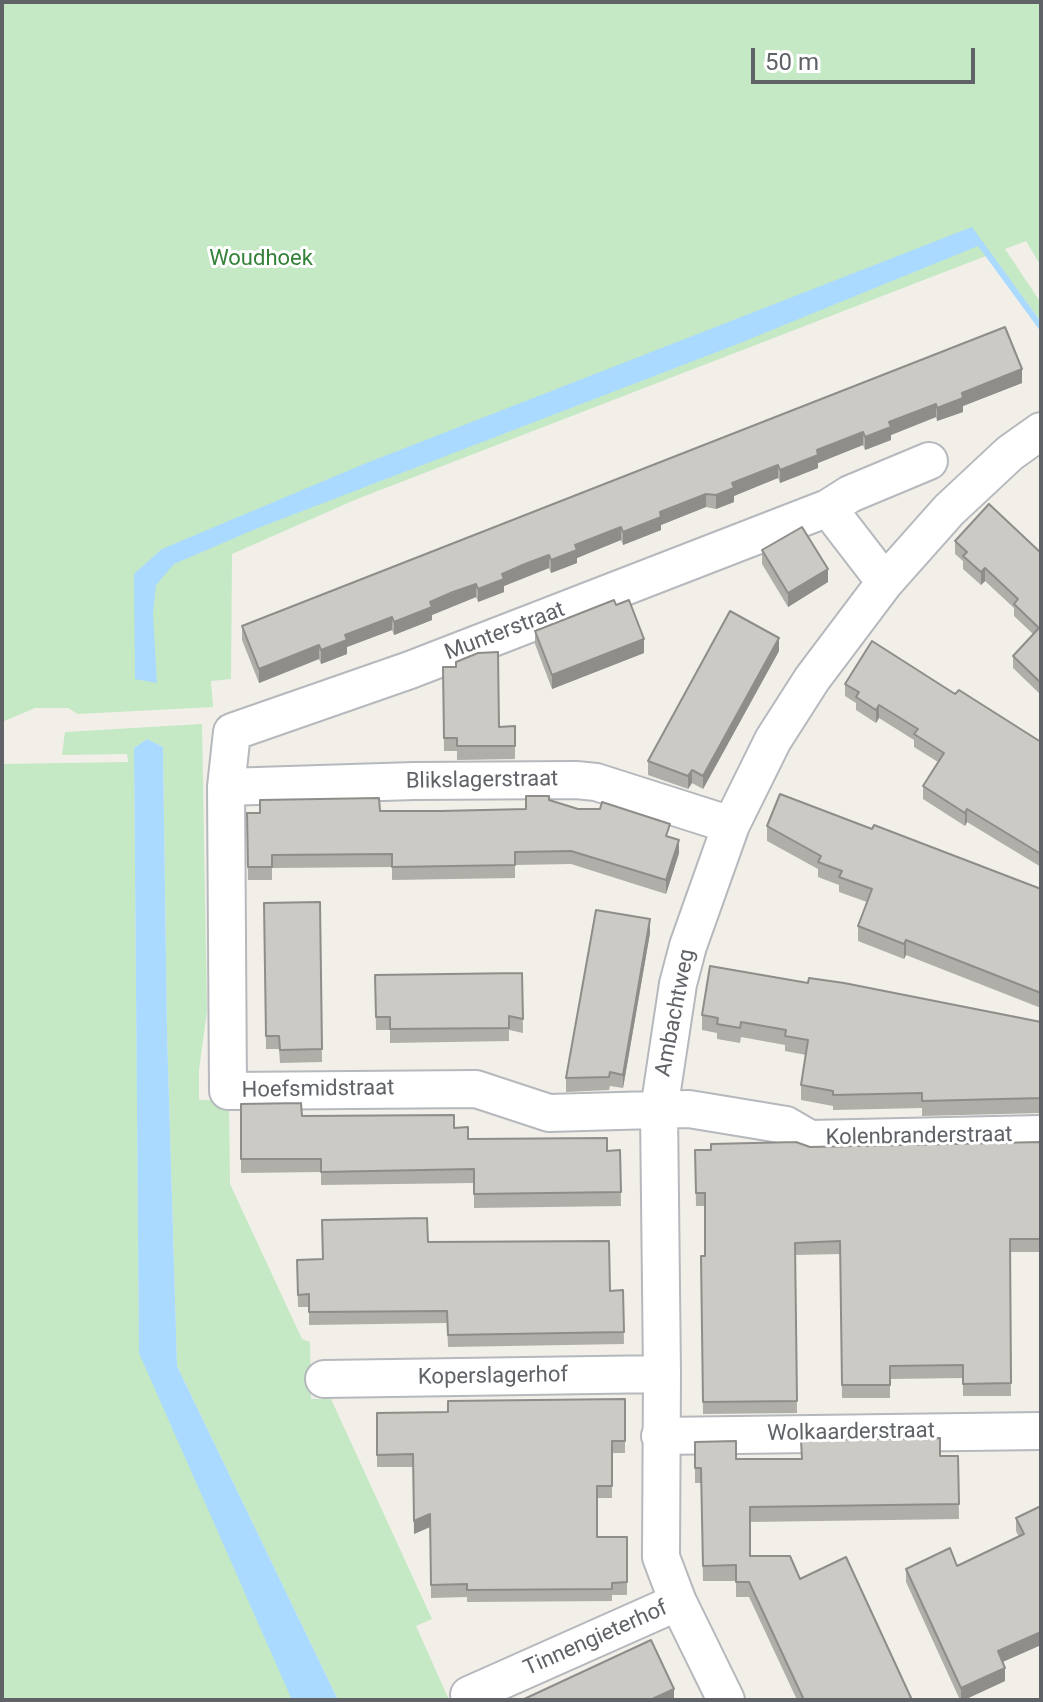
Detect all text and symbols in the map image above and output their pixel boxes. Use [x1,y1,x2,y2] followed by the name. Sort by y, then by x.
[755,32,979,82] scale bar
[765,48,819,76] text: 50 m
[209,246,313,272] park label: Woudhoek
[441,597,569,667] street label: Munterstraat
[406,766,558,796] street label: Blikslagerstraat
[651,947,701,1079] street label: Ambachtweg
[241,1075,395,1105] street label: Hoefsmidstraat
[825,1122,1013,1152] street label: Kolenbranderstraat
[418,1362,568,1392] street label: Koperslagerhof
[767,1418,935,1448] street label: Wolkaarderstraat
[520,1596,672,1682] street label: Tinnengieterhof

